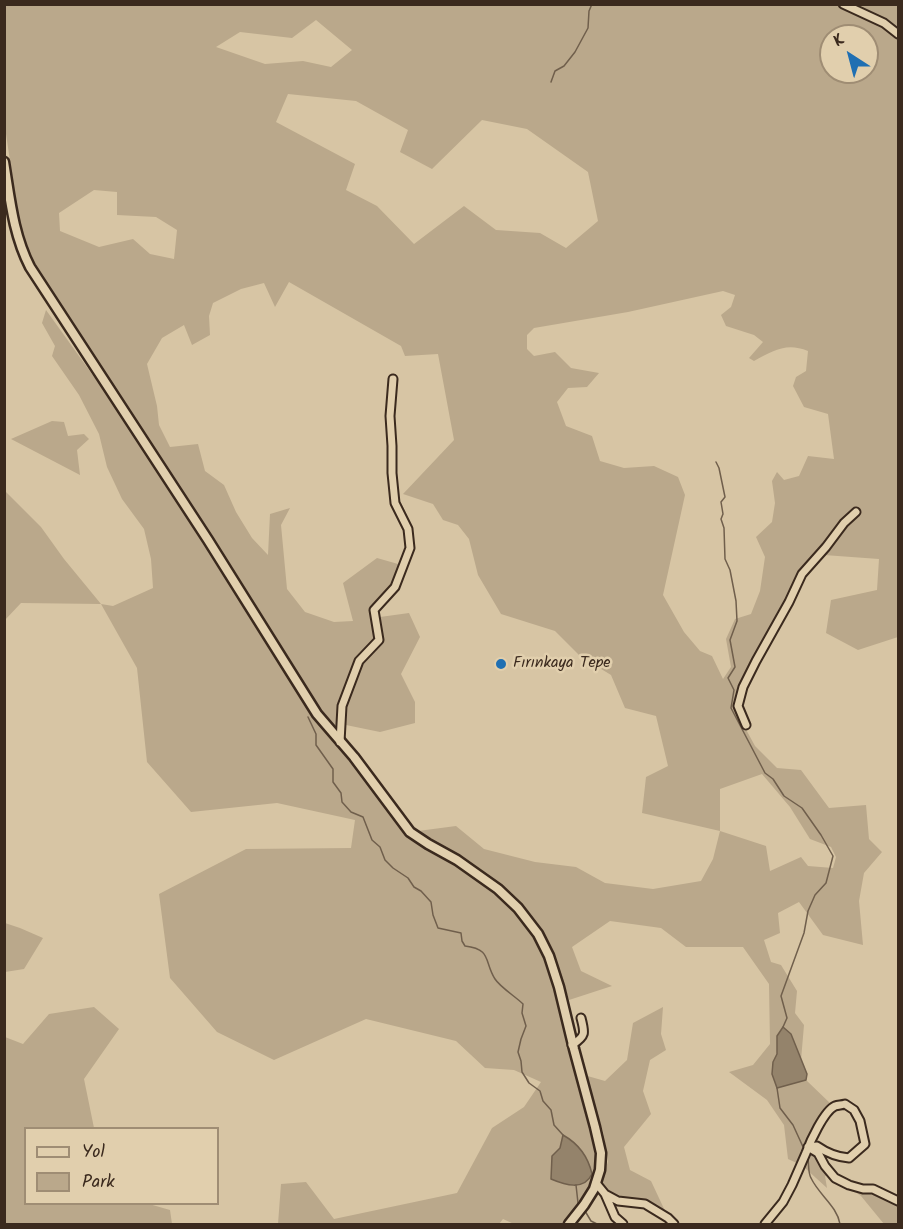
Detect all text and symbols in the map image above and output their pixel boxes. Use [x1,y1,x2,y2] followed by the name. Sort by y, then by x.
[819,24,879,84] north arrow
[828,28,851,54] text: K
[513,654,611,674] place label: Fırınkaya Tepe
[494,657,508,671] marker: Fırınkaya Tepe
[24,1127,219,1205] legend
[82,1138,105,1167] text: Yol
[82,1168,115,1197] text: Park

